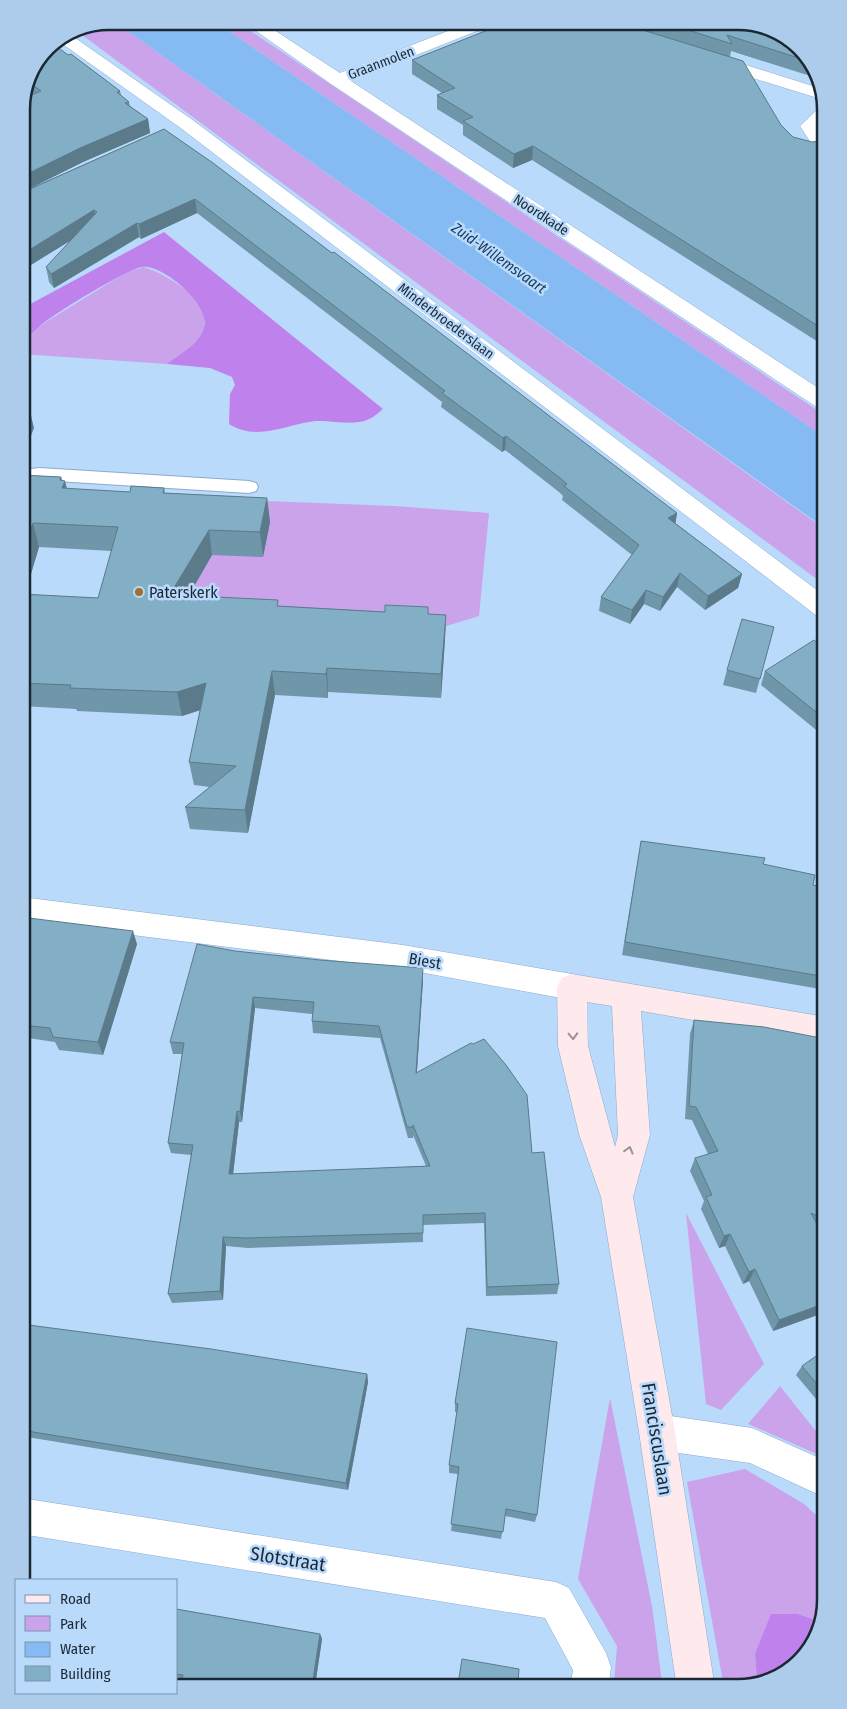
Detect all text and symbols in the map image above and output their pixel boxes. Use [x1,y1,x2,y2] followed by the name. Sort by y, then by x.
[345,43,417,83] street label: Graanmolen
[510,191,572,239] street label: Noordkade
[447,218,550,297] water label: Zuid-Willemsvaart
[395,279,497,363] street label: Minderbroederslaan
[149,583,218,602] place label: Paterskerk
[133,586,145,598] marker: Paterskerk
[407,949,444,973] street label: Biest
[568,1032,578,1040] one-way arrow
[624,1147,634,1155] one-way arrow
[637,1381,677,1497] street label: Franciscuslaan
[249,1542,328,1576] street label: Slotstraat
[15,1579,178,1694] legend
[60,1590,91,1608] text: Road
[60,1615,87,1633] text: Park
[60,1640,96,1658] text: Water
[60,1665,111,1683] text: Building

